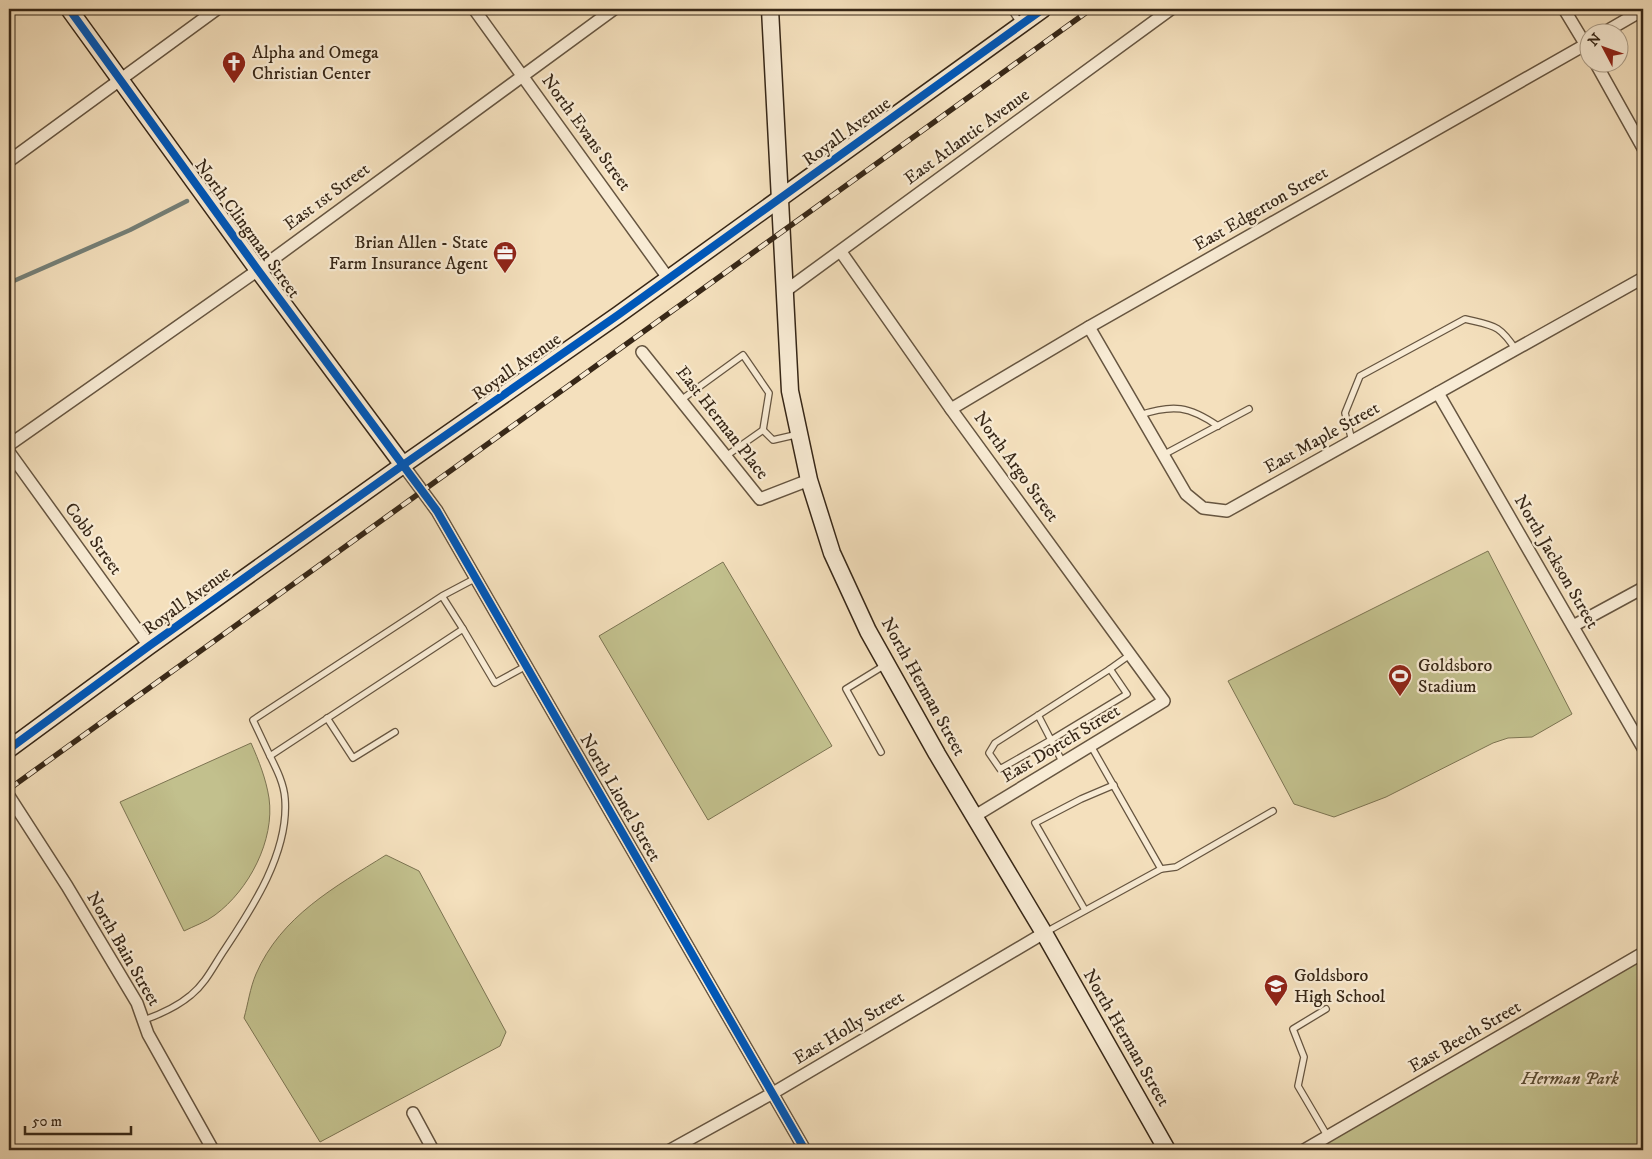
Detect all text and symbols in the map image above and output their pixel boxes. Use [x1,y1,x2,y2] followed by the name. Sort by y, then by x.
[1580,22,1630,72] north arrow
[1584,30,1606,50] text: N
[252,42,379,85] place label: Alpha and Omega Christian Center
[221,50,247,84] church icon: Alpha and Omega Christian Center
[536,70,636,196] street label: North Evans Street
[900,84,1034,190] street label: East Atlantic Avenue
[799,93,895,171] street label: Royall Avenue
[189,155,305,303] street label: North Clingman Street
[280,158,374,236] street label: East 1st Street
[1190,162,1332,256] street label: East Edgerton Street
[329,232,488,275] place label: Brian Allen - State Farm Insurance Agent
[492,240,518,274] office icon: Brian Allen - State Farm Insurance Agent
[468,328,566,406] street label: Royall Avenue
[671,362,773,484] street label: East Herman Place
[1261,397,1384,479] street label: East Maple Street
[969,408,1064,527] street label: North Argo Street
[1509,491,1603,633] street label: North Jackson Street
[59,499,127,580] street label: Cobb Street
[139,562,235,640] street label: Royall Avenue
[876,614,970,760] street label: North Herman Street
[1418,655,1492,698] place label: Goldsboro Stadium
[1387,663,1413,697] sports icon: Goldsboro Stadium
[998,700,1124,788] street label: East Dortch Street
[575,730,666,866] street label: North Lionel Street
[81,888,165,1010] street label: North Bain Street
[1078,965,1174,1111] street label: North Herman Street
[1294,965,1386,1008] place label: Goldsboro High School
[1263,973,1289,1007] school or university icon: Goldsboro High School
[790,986,908,1070] street label: East Holly Street
[1405,996,1525,1078] street label: East Beech Street
[1520,1068,1619,1090] park label: Herman Park
[25,1104,131,1136] scale bar
[32,1112,62,1131] text: 50 m

